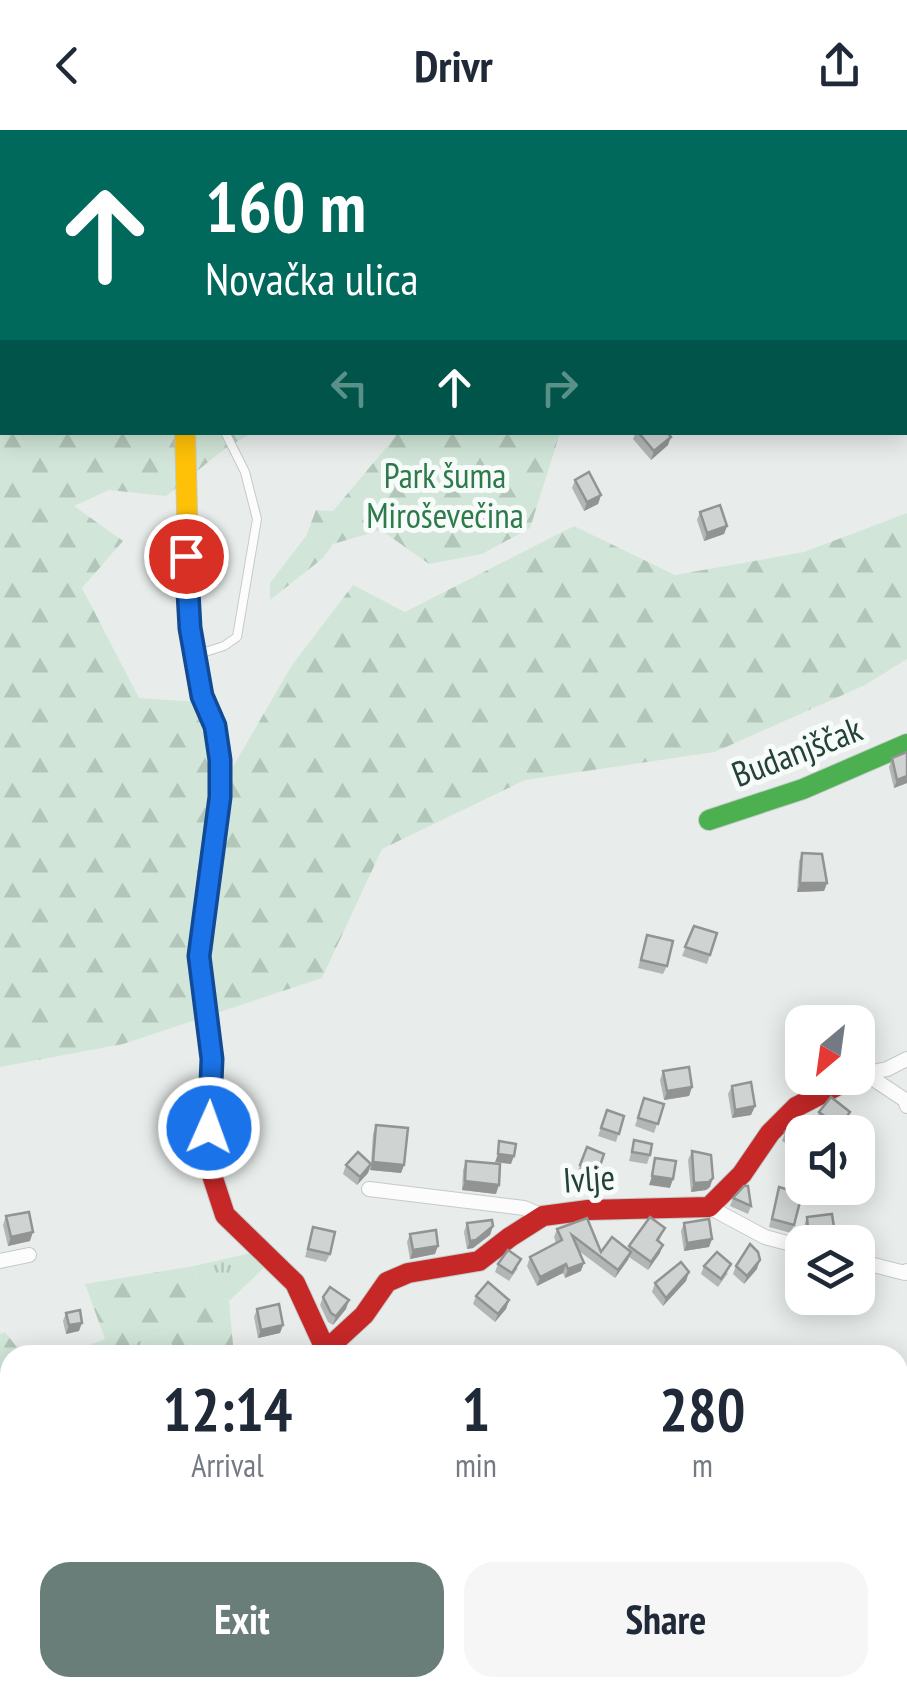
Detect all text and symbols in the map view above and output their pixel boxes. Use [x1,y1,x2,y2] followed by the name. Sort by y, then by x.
[414,36,493,94] text: Drivr
[40,38,95,93] icon: back
[812,38,867,93] icon: share
[205,161,366,251] text: 160 m
[40,170,170,300] icon: ahead
[205,249,418,307] text: Novačka ulica
[322,360,377,415] icon: left
[427,360,482,415] icon: ahead
[532,360,587,415] icon: right
[366,452,524,538] park label: Park šuma Miroševečina
[144,514,229,599] pin
[159,529,214,584] icon: arrive
[725,705,869,797] street label: Budanjščak
[785,1005,875,1095] north arrow
[785,1005,875,1315] map controls
[157,1076,261,1180] position arrow
[785,1115,875,1205] button: sound
[561,1153,616,1203] street label: Ivlje
[785,1225,875,1315] button: layers
[163,1370,292,1448] text: 12:14
[462,1370,490,1448] text: 1
[659,1370,745,1448] text: 280
[191,1444,264,1486] text: Arrival
[455,1444,497,1486] text: min
[692,1444,713,1486] text: m
[40,1562,444,1677] button: Exit
[464,1562,868,1677] button: Share

